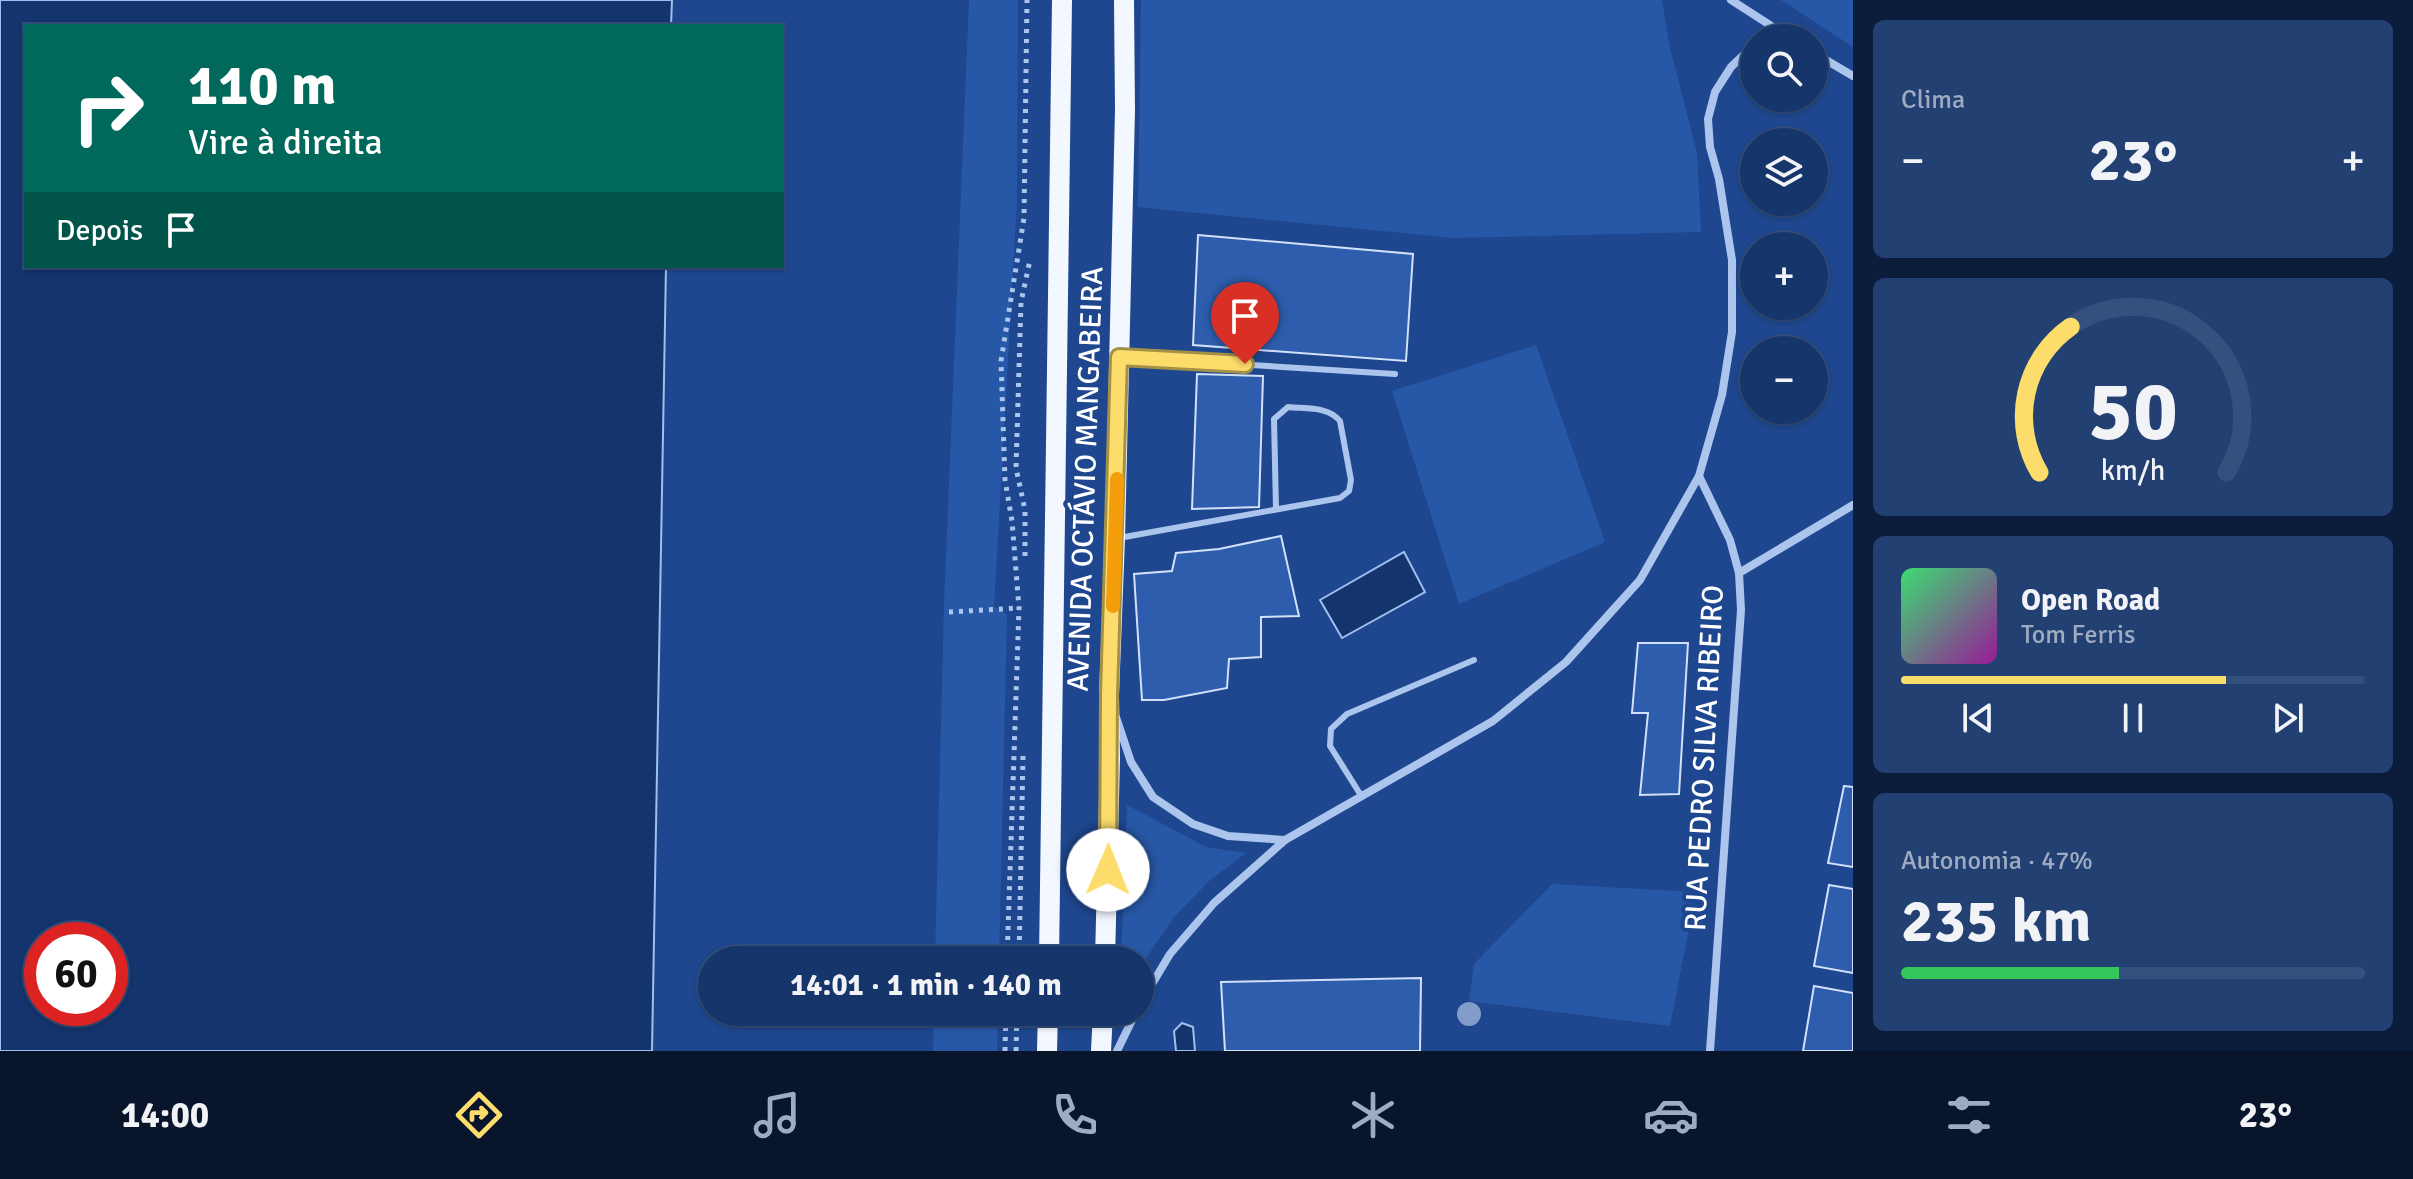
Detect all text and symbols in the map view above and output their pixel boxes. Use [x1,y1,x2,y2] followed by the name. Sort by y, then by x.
[1740,24,1828,424] map controls
[1740,24,1828,112] button: search
[188,51,336,120] text: 110 m
[56,56,160,160] icon: right
[1901,84,1965,116] text: Clima
[188,120,383,165] text: Vire à direita
[2089,124,2177,198] text: 23°
[1740,128,1828,216] button: layers
[1901,134,1925,188] text: −
[2341,134,2365,188] text: +
[159,208,203,252] icon: arrive
[56,212,143,249] text: Depois
[1740,232,1828,320] button: +
[1060,266,1111,692] street label: AVENIDA OCTÁVIO MANGABEIRA
[1211,282,1279,364] pin
[1223,294,1267,338] icon: arrive
[1740,336,1828,424] button: −
[2088,360,2178,462] text: 50
[2101,453,2165,488] text: km/h
[2021,582,2160,619] text: Open Road
[1677,584,1732,932] street label: RUA PEDRO SILVA RIBEIRO
[2021,619,2135,651] text: Tom Ferris
[1956,696,2000,740] icon: previous
[2111,696,2155,740] icon: pause
[2266,696,2310,740] icon: next
[1066,828,1150,912] position arrow
[1901,845,2093,877] text: Autonomia · 47%
[1901,885,2091,959] text: 235 km
[24,922,128,1026] speed limit sign: 60
[790,967,1062,1004] text: 14:01 · 1 min · 140 m
[451,1087,507,1143] icon: directions
[749,1087,805,1143] icon: music
[1047,1087,1103,1143] icon: phone
[1345,1087,1401,1143] icon: climate
[1643,1087,1699,1143] icon: car
[1941,1087,1997,1143] icon: filters
[121,1093,209,1138] text: 14:00
[2239,1093,2292,1138] text: 23°

